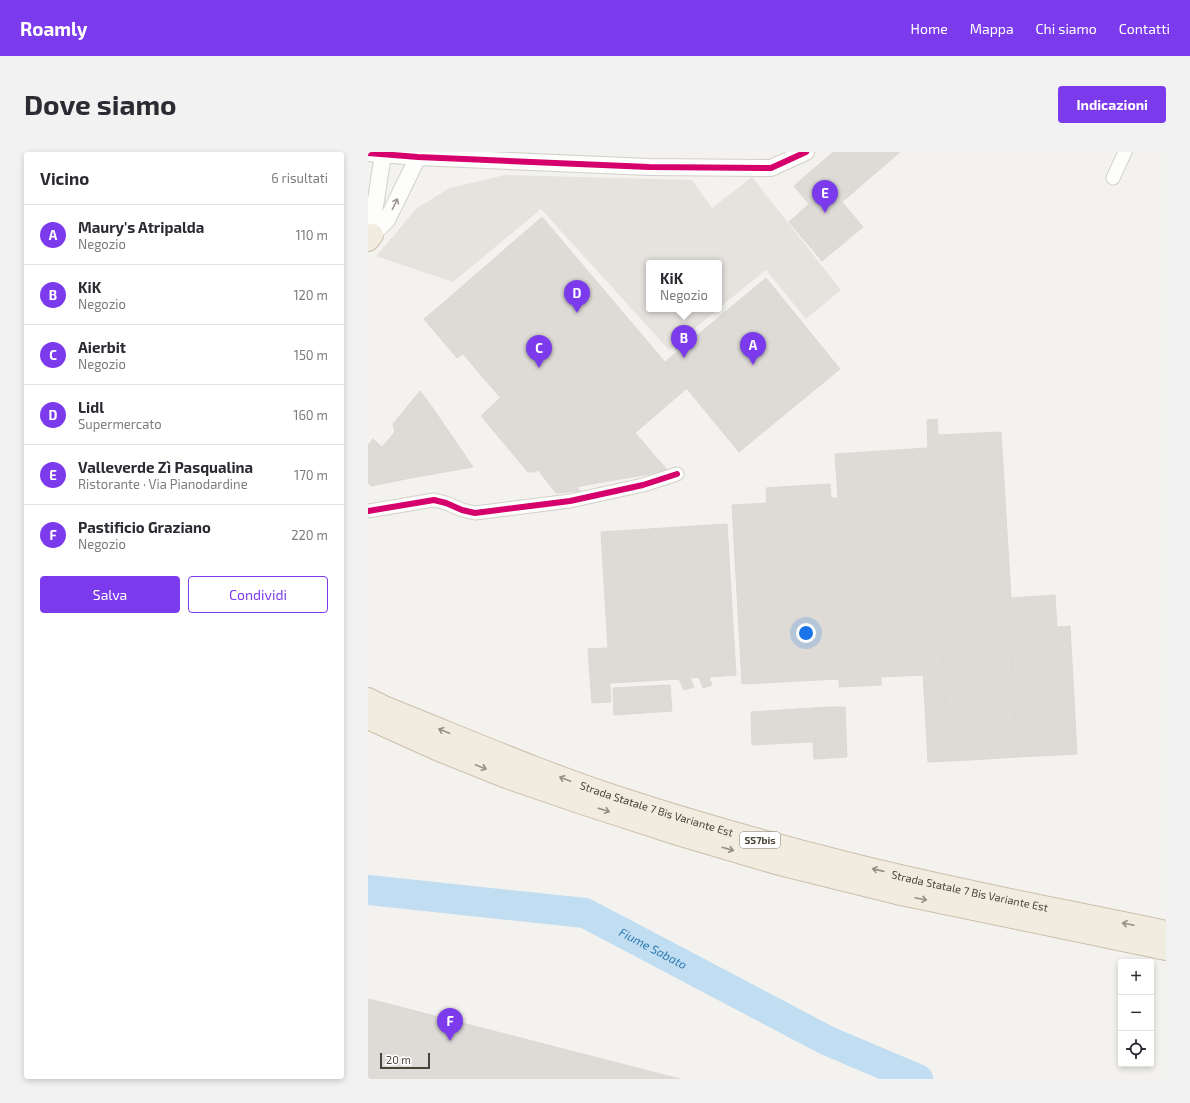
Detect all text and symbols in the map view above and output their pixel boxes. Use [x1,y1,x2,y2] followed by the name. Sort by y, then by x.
[20,17,87,40] text: Roamly
[911,20,948,37] text: Home
[970,20,1014,37] text: Mappa
[1036,20,1097,37] text: Chi siamo
[1119,20,1170,37] text: Contatti
[1058,86,1166,123] button: Indicazioni
[24,87,177,121] text: Dove siamo
[40,168,89,188] text: Vicino
[271,170,328,186] text: 6 risultati
[812,180,838,213] pin: E
[392,198,399,210] one-way arrow
[78,218,204,236] text: Maury's Atripalda
[49,227,57,243] text: A
[296,227,328,243] text: 110 m
[78,236,126,252] text: Negozio
[646,260,722,312] popup
[660,269,683,287] text: KiK
[78,278,101,296] text: KiK
[564,280,590,313] pin: D
[49,287,57,303] text: B
[293,287,328,303] text: 120 m
[660,287,708,303] text: Negozio
[78,296,126,312] text: Negozio
[671,325,697,358] pin: B
[740,332,766,365] pin: A
[526,335,552,368] pin: C
[78,338,126,356] text: Aierbit
[49,347,57,363] text: C
[294,347,328,363] text: 150 m
[78,356,126,372] text: Negozio
[78,398,104,416] text: Lidl
[49,407,57,423] text: D
[293,407,328,423] text: 160 m
[78,416,162,432] text: Supermercato
[78,458,253,476] text: Valleverde Zì Pasqualina
[49,467,57,483] text: E
[294,467,328,483] text: 170 m
[78,476,248,492] text: Ristorante · Via Pianodardine
[78,518,211,536] text: Pastificio Graziano
[49,527,57,543] text: F
[291,527,328,543] text: 220 m
[78,536,126,552] text: Negozio
[40,576,180,613] button: Salva
[188,576,328,613] button: Condividi
[796,623,816,643] your location
[438,727,450,734] one-way arrow
[475,763,487,771] one-way arrow
[559,774,571,782] one-way arrow
[578,778,735,839] street label: Strada Statale 7 Bis Variante Est
[597,807,610,814] one-way arrow
[740,832,780,848] road number: SS7bis
[721,846,734,853] one-way arrow
[871,866,884,874] one-way arrow
[890,867,1049,914] street label: Strada Statale 7 Bis Variante Est
[914,895,927,903] one-way arrow
[1122,920,1135,928] one-way arrow
[617,924,690,972] water label: Fiume Sabato
[1118,959,1154,1067] map controls
[1118,959,1154,995] button: +
[1118,995,1154,1031] button: −
[437,1008,463,1041] pin: F
[1118,1031,1154,1067] button: locate
[380,1051,430,1070] scale bar
[386,1053,411,1066] text: 20 m

